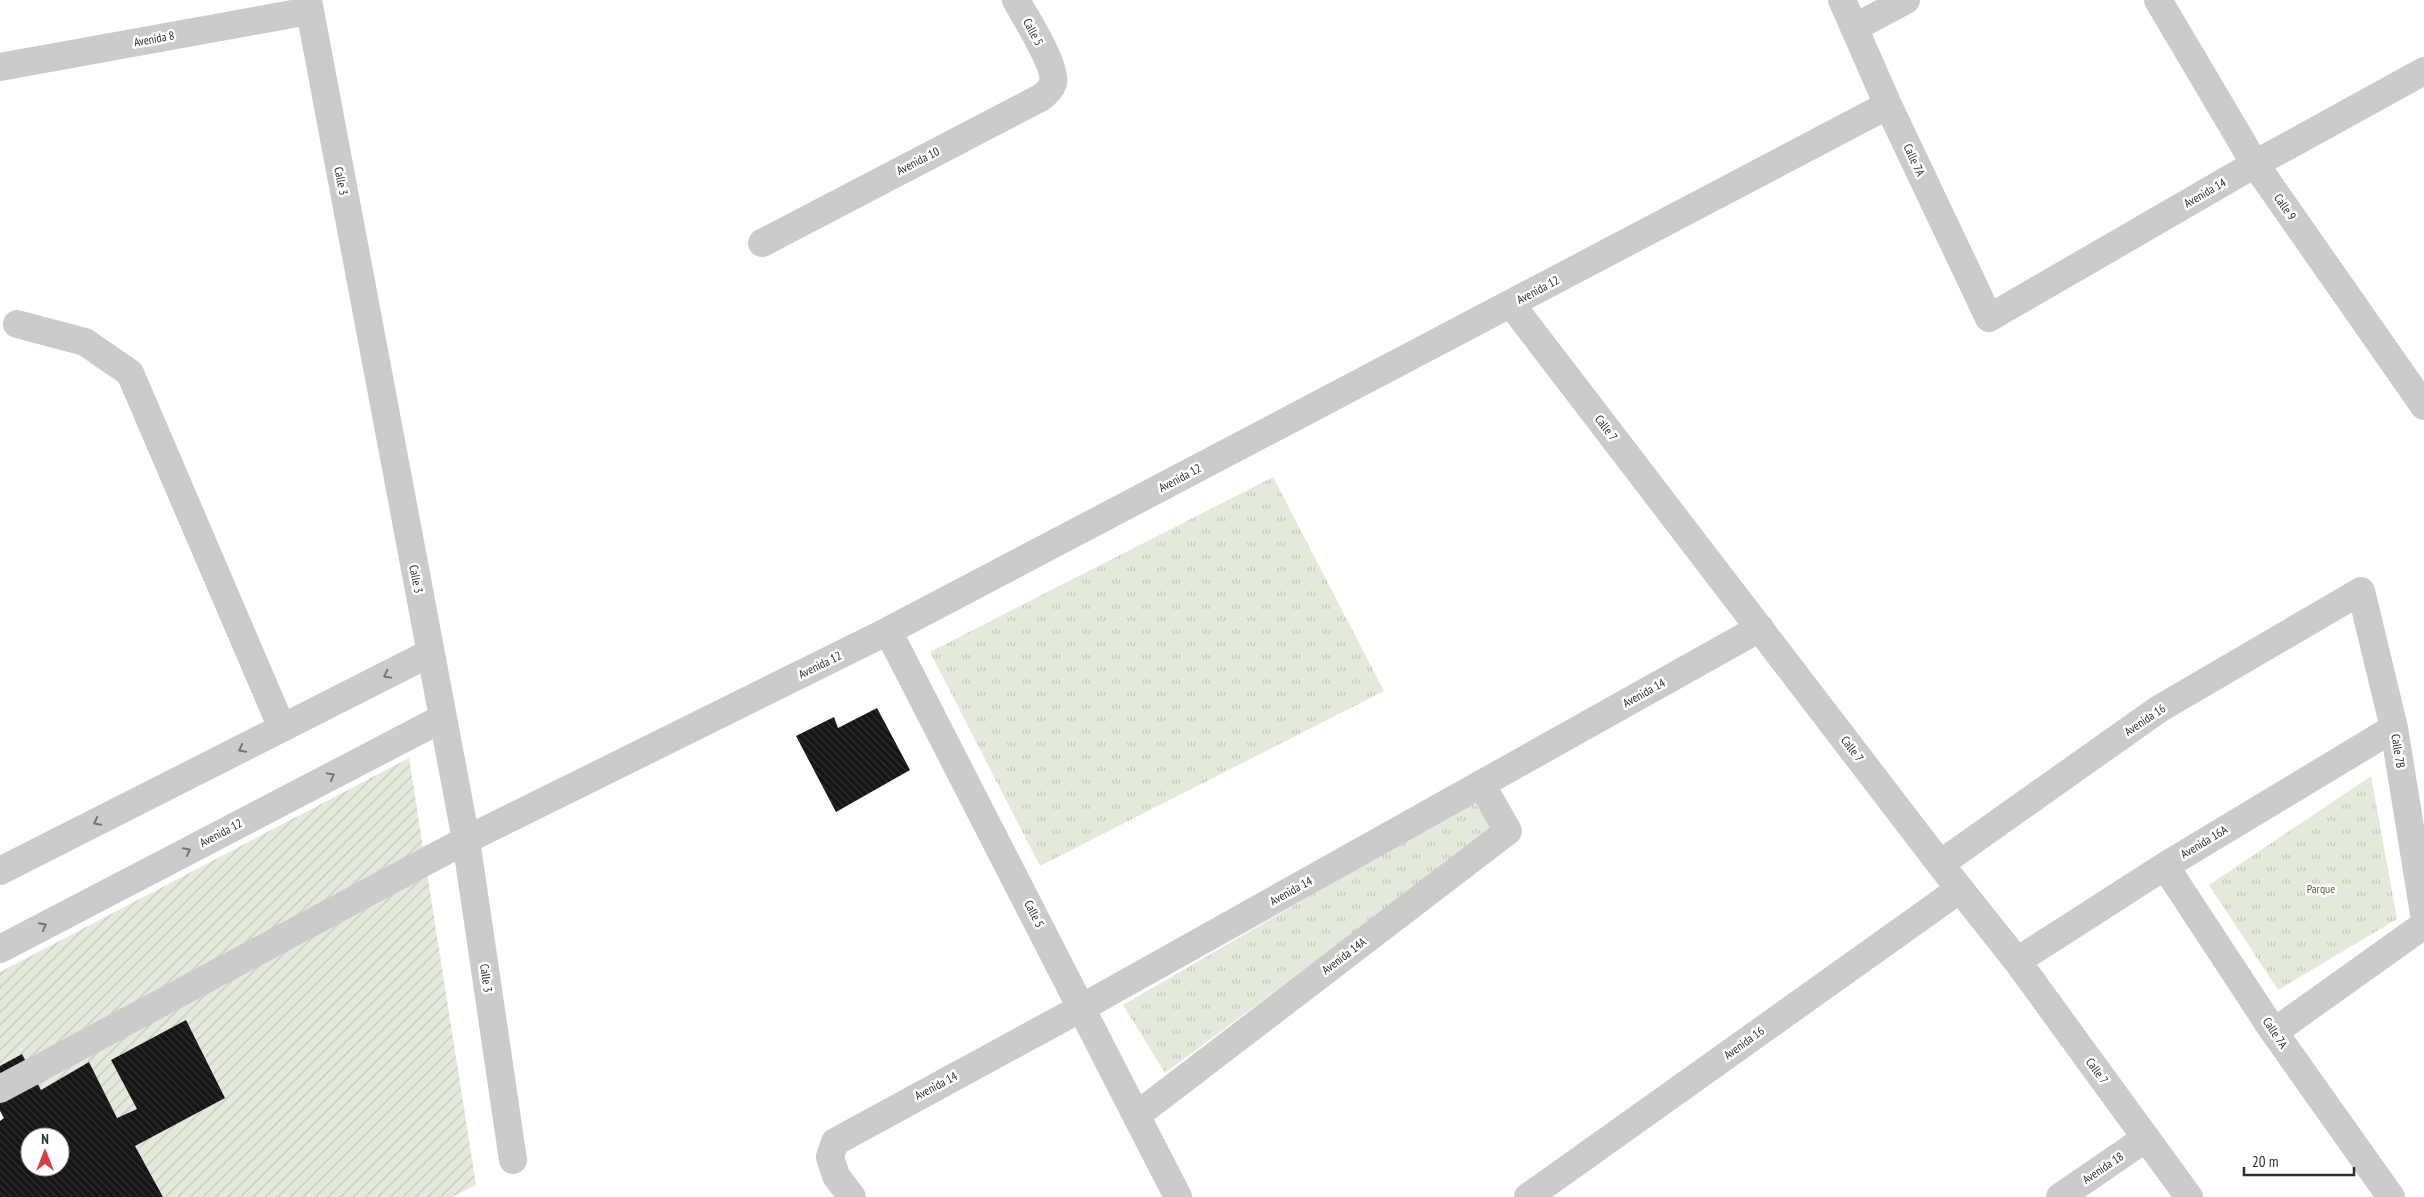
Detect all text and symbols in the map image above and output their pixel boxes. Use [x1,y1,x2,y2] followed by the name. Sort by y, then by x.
[1020,16,1047,48] street label: Calle 5
[133,28,175,49] street label: Avenida 8
[1900,141,1929,179] street label: Calle 7A
[894,143,942,178] street label: Avenida 10
[331,165,352,196] street label: Calle 3
[2181,174,2229,211] street label: Avenida 14
[2271,191,2300,223] street label: Calle 9
[1514,272,1562,307] street label: Avenida 12
[1592,412,1621,444] street label: Calle 7
[1156,460,1204,495] street label: Avenida 12
[406,563,427,594] street label: Calle 3
[796,648,844,681] street label: Avenida 12
[383,669,392,679] one-way arrow
[1620,675,1668,710] street label: Avenida 14
[2121,700,2168,739] street label: Avenida 16
[1838,733,1867,765] street label: Calle 7
[2388,733,2409,769] street label: Calle 7B
[238,743,247,753] one-way arrow
[326,772,335,782] one-way arrow
[197,815,245,850] street label: Avenida 12
[93,816,102,826] one-way arrow
[2178,822,2230,861] street label: Avenida 16A
[182,847,191,857] one-way arrow
[1267,873,1315,908] street label: Avenida 14
[2307,881,2335,896] park label: Parque
[1021,898,1048,930] street label: Calle 5
[38,922,47,932] one-way arrow
[1318,934,1369,977] street label: Avenida 14A
[477,963,496,993] street label: Calle 3
[2260,1014,2291,1051] street label: Calle 7A
[1721,1023,1767,1062] street label: Avenida 16
[2083,1055,2112,1087] street label: Calle 7
[912,1068,960,1103] street label: Avenida 14
[20,1127,70,1177] north arrow
[41,1130,49,1148] text: N
[2244,1144,2354,1176] scale bar
[2079,1148,2126,1187] street label: Avenida 18
[2252,1152,2278,1171] text: 20 m

